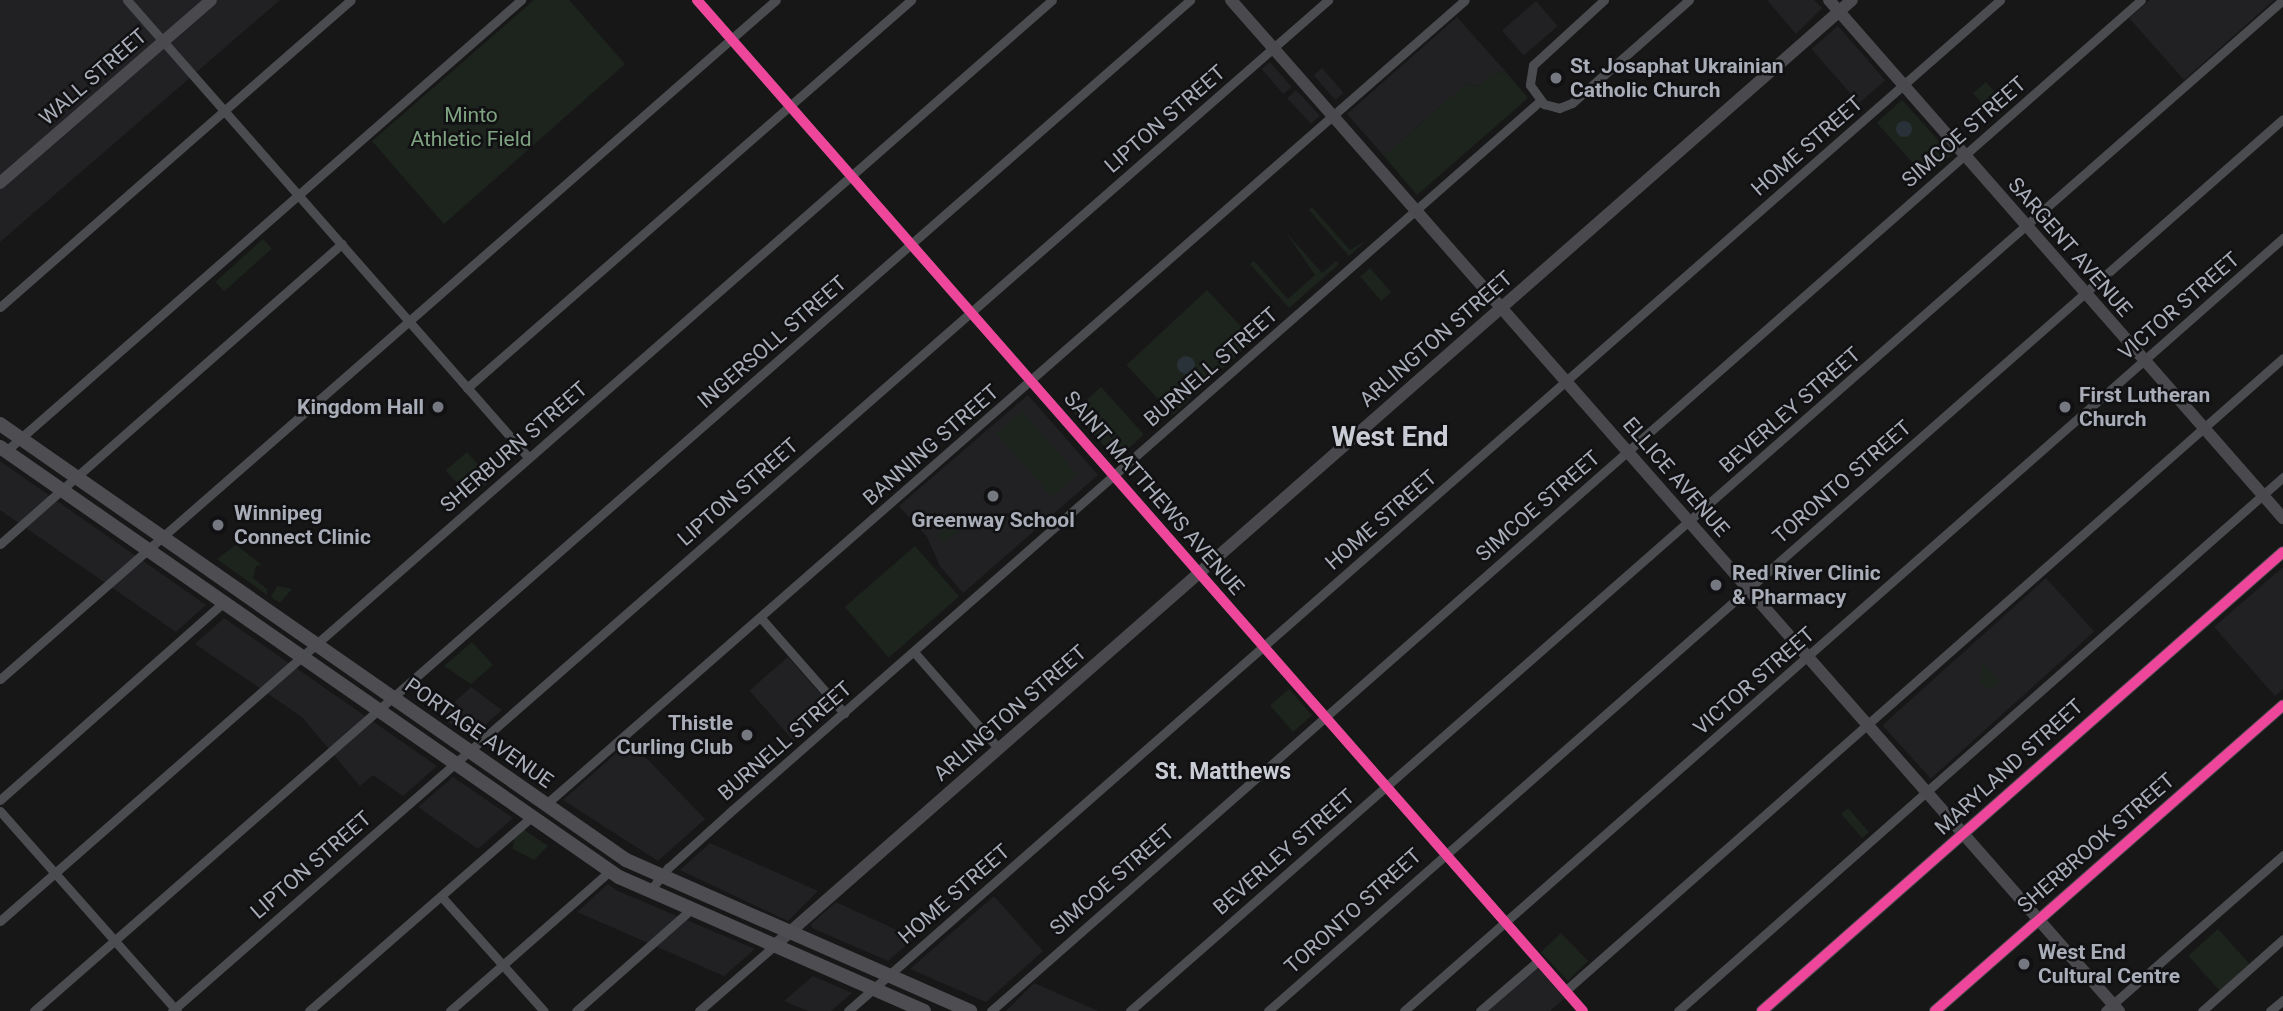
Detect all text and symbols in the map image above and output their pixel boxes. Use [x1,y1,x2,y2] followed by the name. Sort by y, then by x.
[34,23,152,131] street label: WALL STREET
[1570,53,1784,103] place label: St. Josaphat Ukrainian Catholic Church
[1099,60,1231,178] street label: LIPTON STREET
[1548,70,1564,86] marker: St. Josaphat Ukrainian Catholic Church
[1897,71,2031,193] street label: SIMCOE STREET
[1746,91,1868,201] street label: HOME STREET
[410,102,532,152] park label: Minto Athletic Field
[2003,172,2137,322] street label: SARGENT AVENUE
[2113,247,2245,365] street label: VICTOR STREET
[1354,266,1518,412] street label: ARLINGTON STREET
[692,270,852,414] street label: INGERSOLL STREET
[1139,302,1283,432] street label: BURNELL STREET
[1714,342,1866,478] street label: BEVERLEY STREET
[435,376,593,518] street label: SHERBURN STREET
[858,379,1004,511] street label: BANNING STREET
[2079,382,2210,432] place label: First Lutheran Church
[1058,386,1250,600] street label: SAINT MATTHEWS AVENUE
[297,394,424,420] place label: Kingdom Hall
[430,399,446,415] marker: Kingdom Hall
[2057,399,2073,415] marker: First Lutheran Church
[1617,412,1735,542] street label: ELLICE AVENUE
[1768,415,1916,549] street label: TORONTO STREET
[1331,420,1449,454] district label: West End
[672,433,804,551] street label: LIPTON STREET
[1471,445,1605,567] street label: SIMCOE STREET
[1320,465,1442,575] street label: HOME STREET
[985,488,1001,504] marker: Greenway School
[234,500,371,550] place label: Winnipeg Connect Clinic
[911,507,1075,533] place label: Greenway School
[208,515,228,535] marker: Winnipeg Connect Clinic
[1732,560,1881,610] place label: Red River Clinic & Pharmacy
[1706,575,1726,595] marker: Red River Clinic & Pharmacy
[1688,622,1820,740] street label: VICTOR STREET
[928,640,1092,786] street label: ARLINGTON STREET
[400,672,558,794] street label: PORTAGE AVENUE
[713,676,857,806] street label: BURNELL STREET
[1930,694,2088,840] street label: MARYLAND STREET
[617,710,733,760] place label: Thistle Curling Club
[739,727,755,743] marker: Thistle Curling Club
[1155,758,1291,786] district label: St. Matthews
[2012,768,2180,918] street label: SHERBROOK STREET
[1208,784,1360,920] street label: BEVERLEY STREET
[245,806,377,924] street label: LIPTON STREET
[1045,819,1179,941] street label: SIMCOE STREET
[893,839,1015,949] street label: HOME STREET
[1279,843,1427,979] street label: TORONTO STREET
[2038,939,2180,989] place label: West End Cultural Centre
[2016,956,2032,972] marker: West End Cultural Centre

